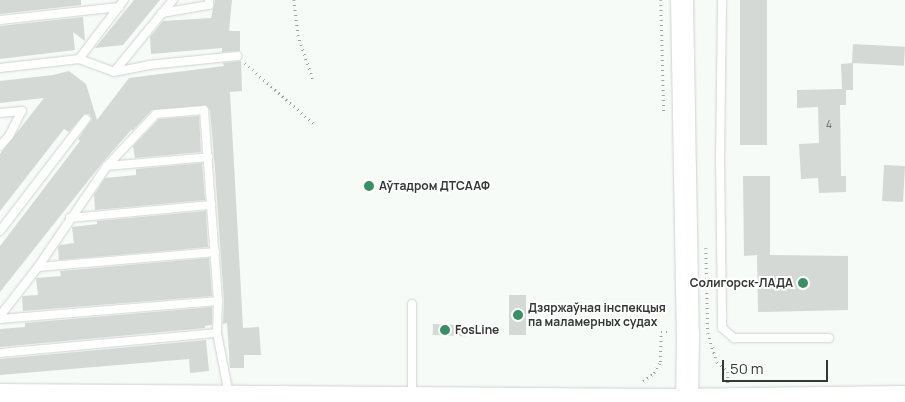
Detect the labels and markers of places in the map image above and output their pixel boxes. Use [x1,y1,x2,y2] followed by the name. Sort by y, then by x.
[379,179,490,193] place label: Аўтадром ДТСААФ
[363,180,375,192] marker: Аўтадром ДТСААФ
[690,276,793,290] place label: Солигорск-ЛАДА
[797,277,809,289] marker: Солигорск-ЛАДА
[528,301,666,329] place label: Дзяржаўная інспекцыя па маламерных судах
[512,309,524,321] marker: Дзяржаўная інспекцыя па маламерных судах
[455,323,499,337] place label: FosLine
[439,324,451,336] marker: FosLine

